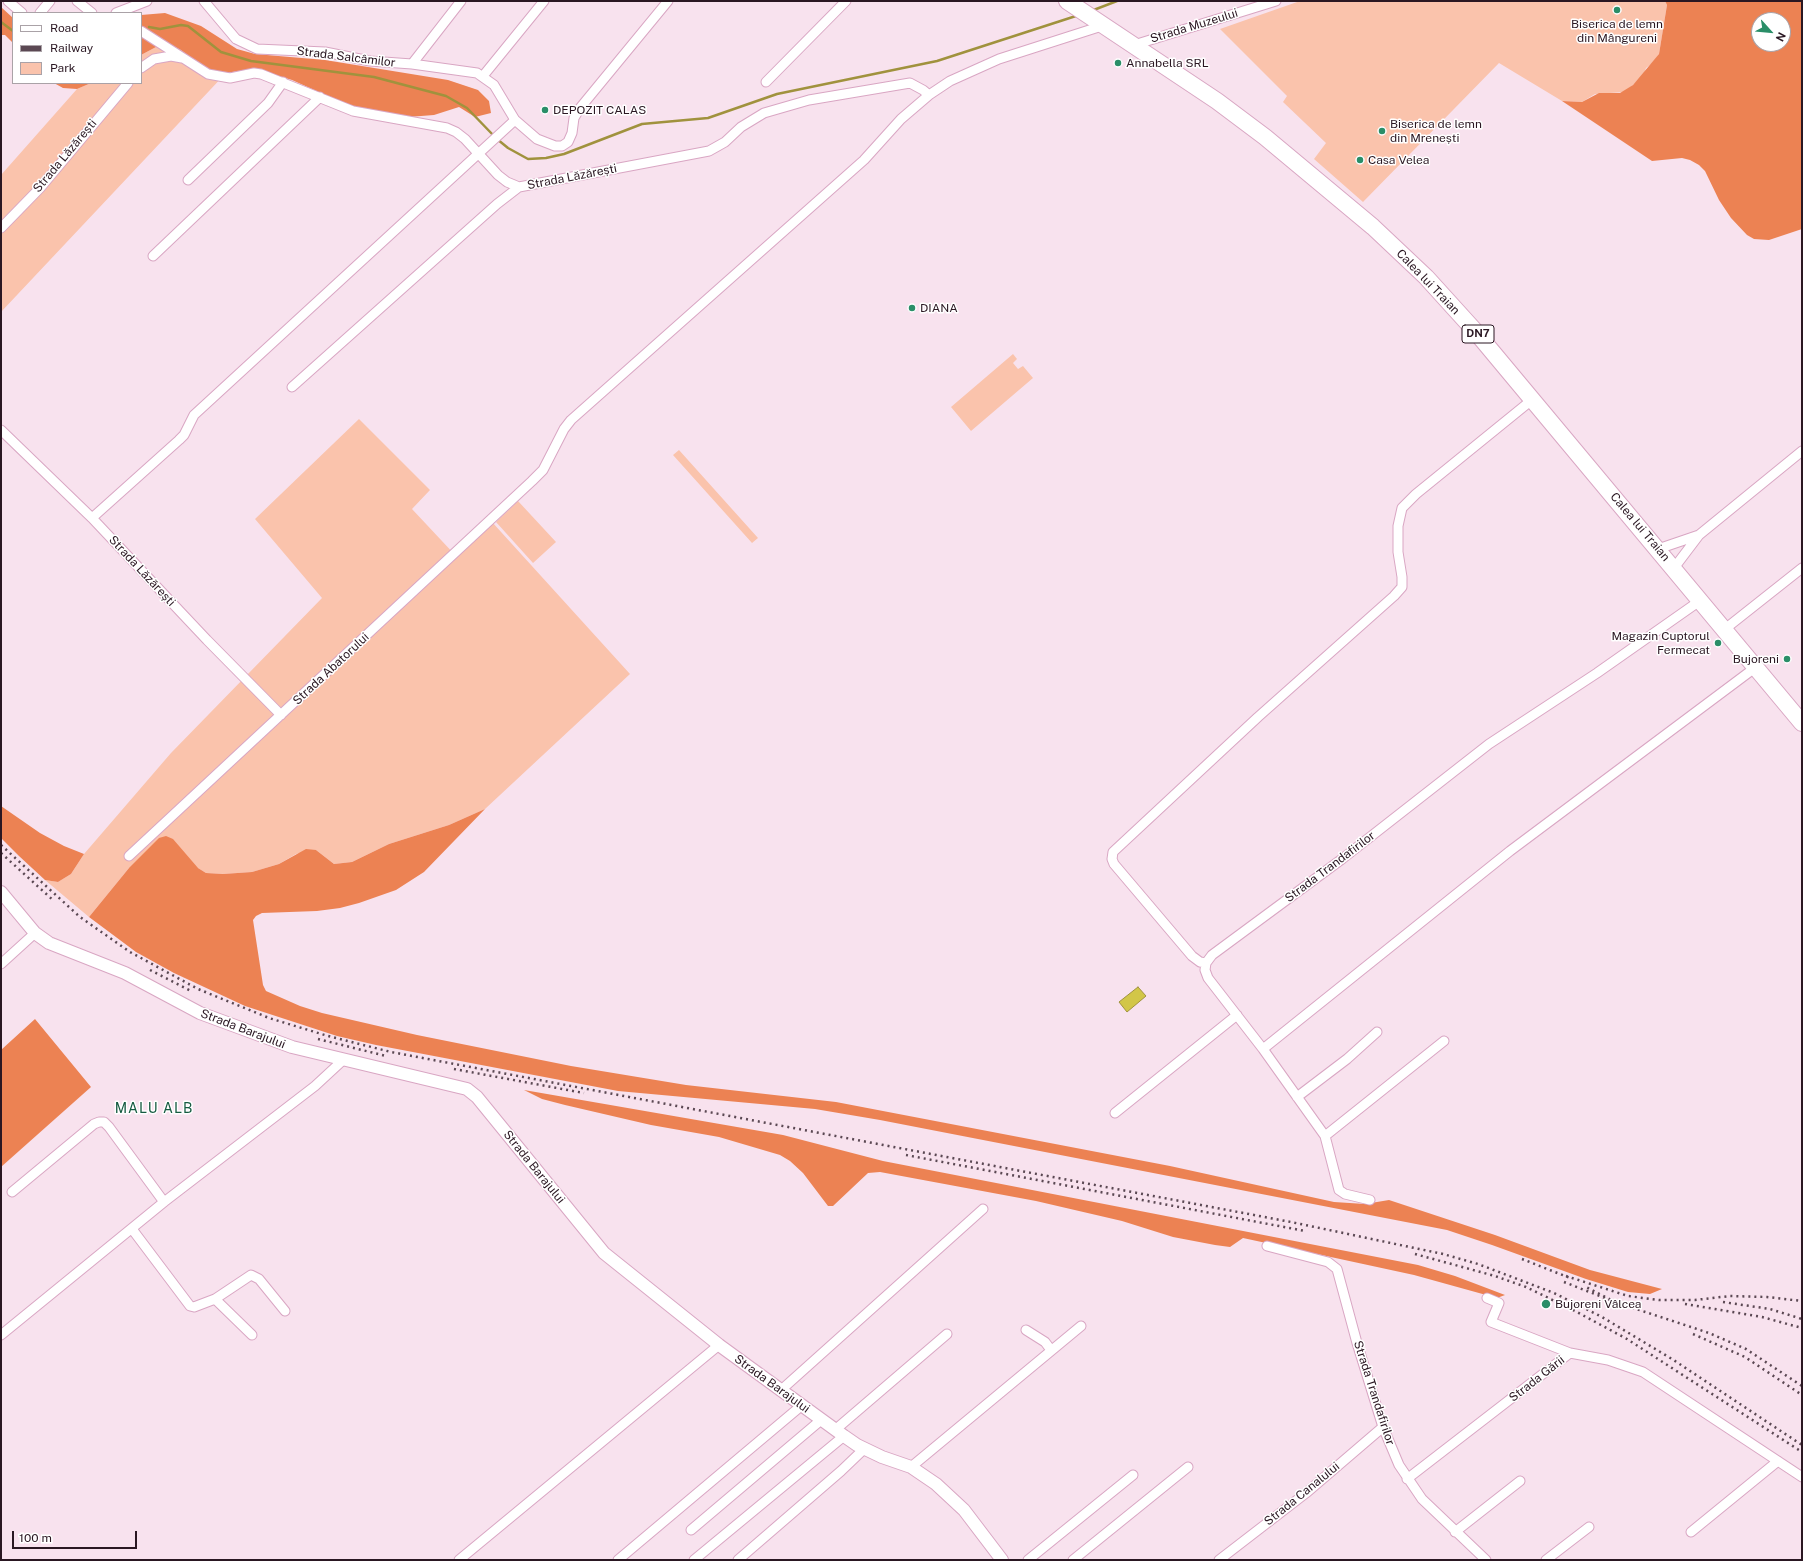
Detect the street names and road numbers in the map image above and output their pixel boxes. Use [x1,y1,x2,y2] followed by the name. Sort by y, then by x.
[1148,6,1240,46] street label: Strada Muzeului
[296,44,396,70] street label: Strada Salcâmilor
[30,117,100,195] street label: Strada Lăzărești
[526,161,618,193] street label: Strada Lăzărești
[1393,246,1463,318] street label: Calea lui Traian
[1462,325,1494,343] road number: DN7
[1607,490,1673,564] street label: Calea lui Traian
[106,533,178,609] street label: Strada Lăzărești
[290,630,372,708] street label: Strada Abatorului
[1282,828,1378,906] street label: Strada Trandafirilor
[199,1006,287,1052] street label: Strada Barajului
[500,1128,568,1206] street label: Strada Barajului
[1350,1339,1398,1447] street label: Strada Trandafirilor
[731,1352,813,1416] street label: Strada Barajului
[1506,1353,1568,1405] street label: Strada Gării
[1261,1459,1343,1529] street label: Strada Canalului

